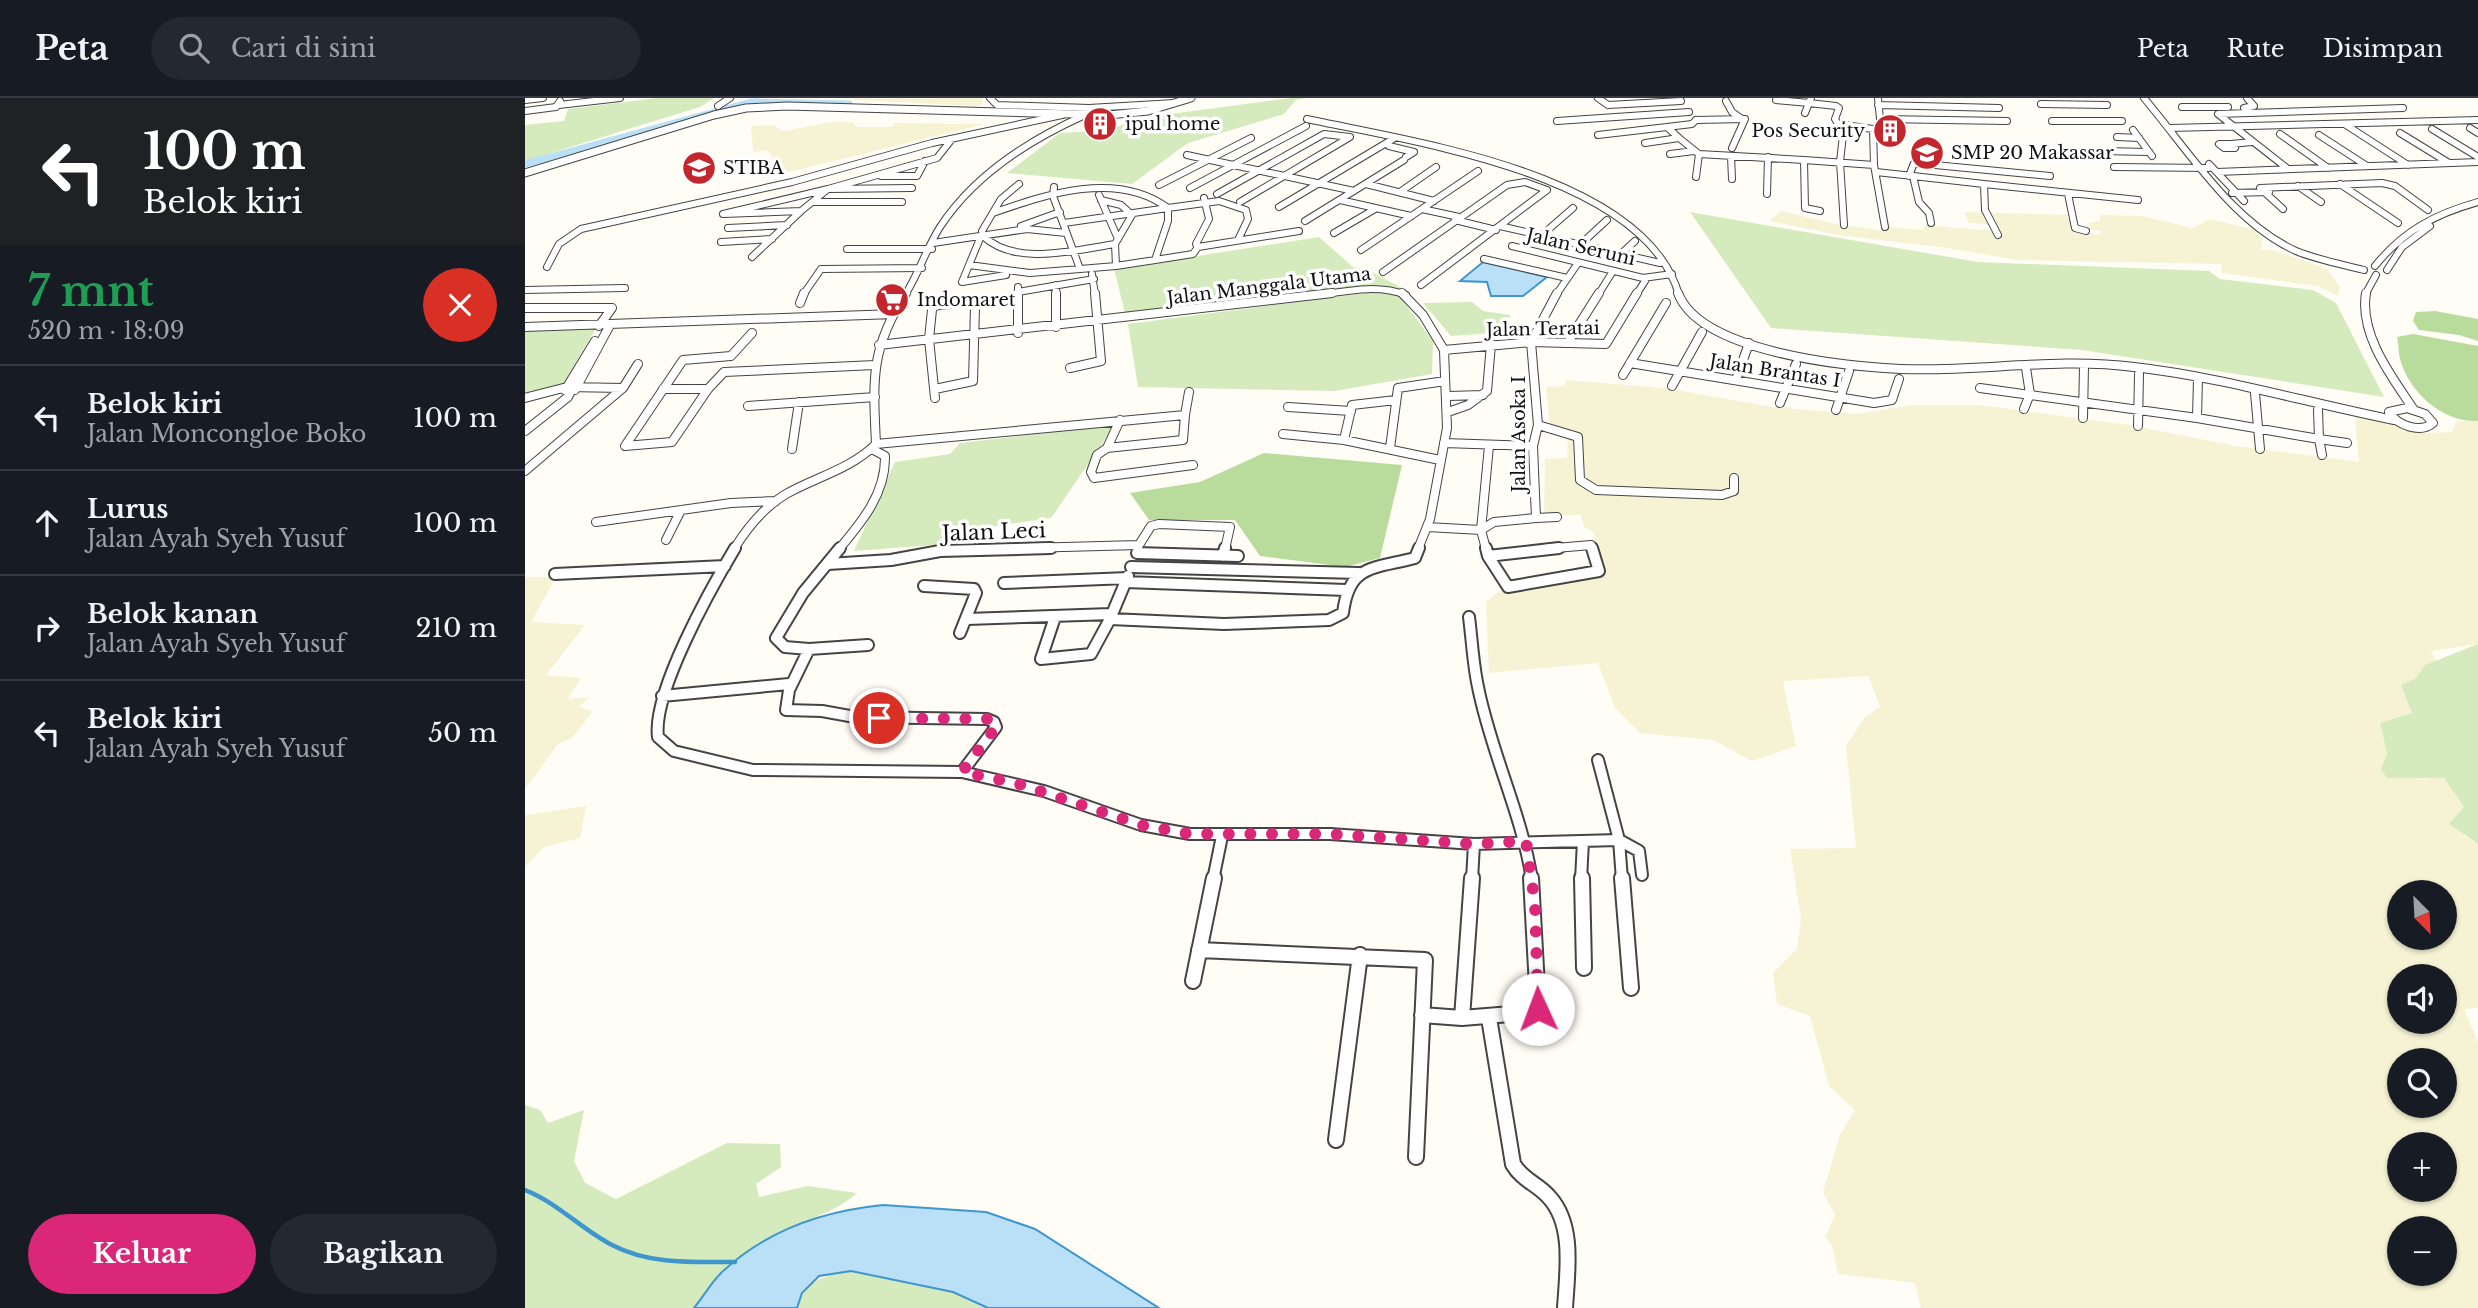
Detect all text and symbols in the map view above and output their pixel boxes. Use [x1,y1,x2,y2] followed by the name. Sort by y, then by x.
[151,17,641,80] search box
[35,28,109,69] text: Peta
[175,29,213,67] icon: search
[231,32,376,64] text: Cari di sini
[2137,34,2189,63] text: Peta
[2227,34,2285,63] text: Rute
[2323,34,2443,63] text: Disimpan
[1081,105,1119,143] building icon: ipul home
[1871,112,1909,150] building icon: Pos Security
[1125,113,1220,135] place label: ipul home
[1751,120,1865,142] place label: Pos Security
[143,121,306,182] text: 100 m
[28,126,119,217] icon: left
[1908,134,1946,172] school or university icon: SMP 20 Makassar
[1951,142,2114,164] place label: SMP 20 Makassar
[680,149,718,187] school or university icon: STIBA
[723,157,785,179] place label: STIBA
[143,182,302,222] text: Belok kiri
[1523,223,1638,270] street label: Jalan Seruni
[1164,263,1372,310] street label: Jalan Manggala Utama
[28,265,154,317] text: 7 mnt
[423,268,497,342] button: close
[873,281,911,319] supermarket icon: Indomaret
[917,289,1016,311] place label: Indomaret
[28,317,185,345] text: 520 m · 18:09
[1484,317,1600,341] street label: Jalan Teratai
[1706,349,1842,392] street label: Jalan Brantas I
[1508,376,1530,494] street label: Jalan Asoka I
[87,388,222,420] text: Belok kiri
[28,399,66,437] icon: left
[413,402,497,434] text: 100 m
[87,420,366,448] text: Jalan Moncongloe Boko
[87,493,168,525] text: Lurus
[28,504,66,542] icon: ahead
[413,507,497,539] text: 100 m
[939,517,1046,547] street label: Jalan Leci
[87,525,345,553] text: Jalan Ayah Syeh Yusuf
[87,598,258,630] text: Belok kanan
[28,609,66,647] icon: right
[415,612,497,644] text: 210 m
[87,630,345,658] text: Jalan Ayah Syeh Yusuf
[849,688,909,748] pin
[860,699,898,737] icon: arrive
[87,703,222,735] text: Belok kiri
[28,714,66,752] icon: left
[428,717,497,749] text: 50 m
[87,735,345,763] text: Jalan Ayah Syeh Yusuf
[2387,880,2457,950] north arrow
[2387,880,2457,1286] map controls
[2387,964,2457,1034] button: sound
[1501,972,1575,1046] position arrow
[2387,1048,2457,1118] button: search
[2387,1132,2457,1202] button: +
[28,1214,256,1294] button: Keluar
[270,1214,497,1294] button: Bagikan
[2387,1216,2457,1286] button: −

